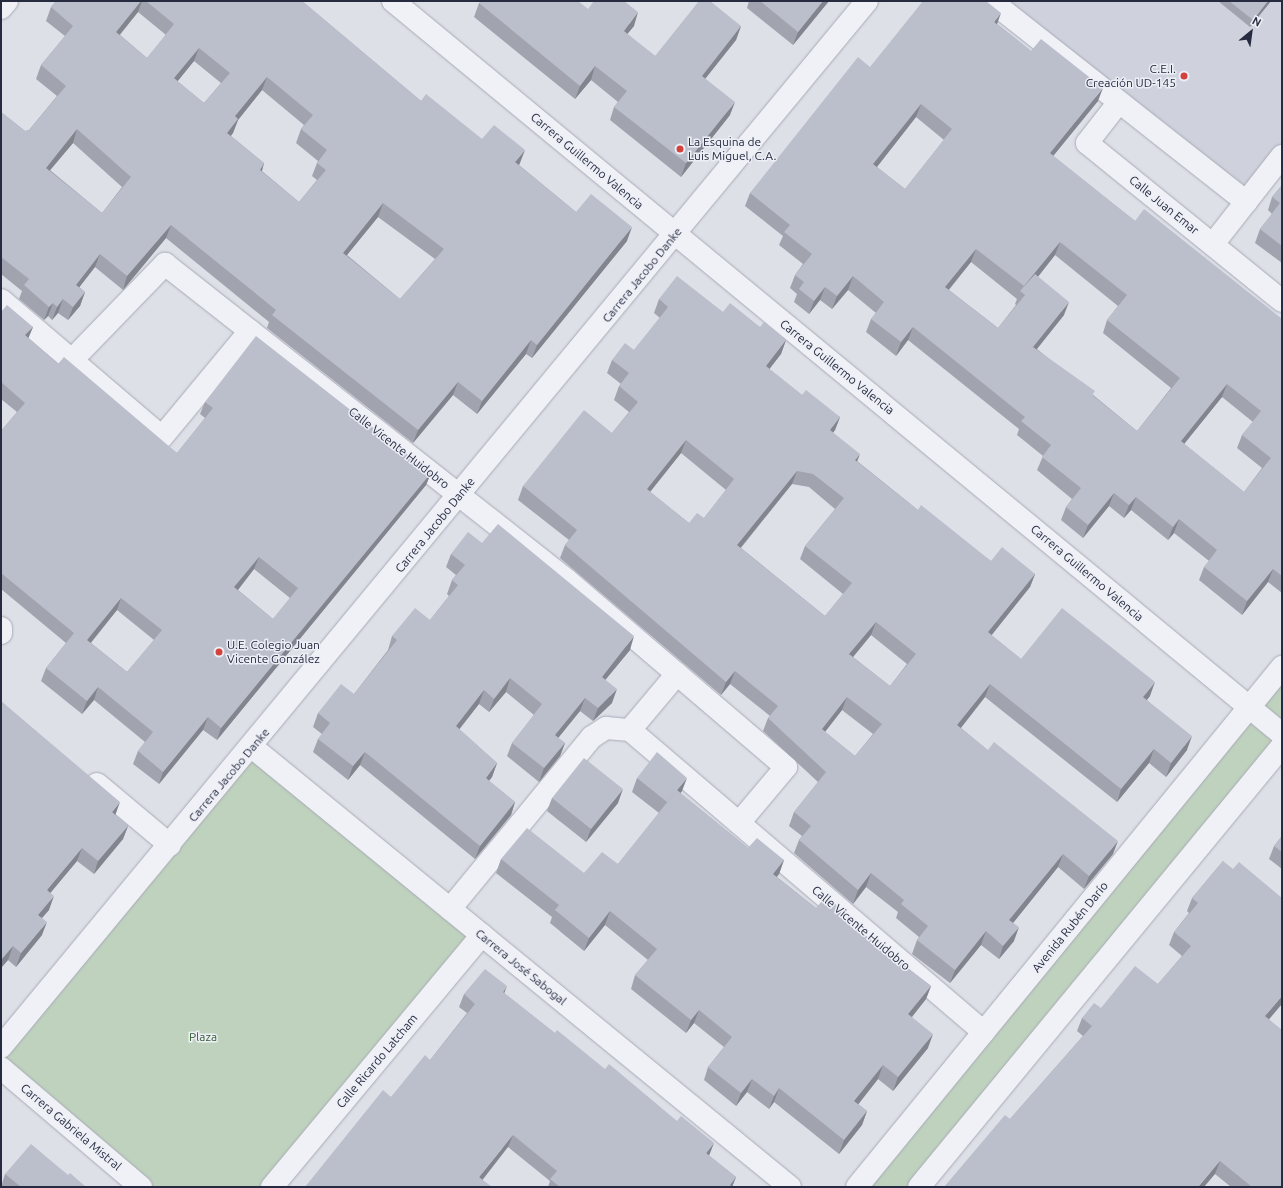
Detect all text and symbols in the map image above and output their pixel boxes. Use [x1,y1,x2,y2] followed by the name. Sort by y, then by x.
[1231,12,1271,52] north arrow
[1250,14,1263,29] text: N
[1086,62,1176,90] place label: C.E.I. Creación UD-145
[1179,71,1189,81] marker: C.E.I. Creación UD-145
[528,110,646,212] street label: Carrera Guillermo Valencia
[688,135,776,163] place label: La Esquina de Luis Miguel, C.A.
[675,144,685,154] marker: La Esquina de Luis Miguel, C.A.
[1126,172,1202,238] street label: Calle Juan Emar
[599,225,685,325] street label: Carrera Jacobo Danke
[777,316,897,418] street label: Carrera Guillermo Valencia
[346,404,452,492] street label: Calle Vicente Huidobro
[392,475,478,575] street label: Carrera Jacobo Danke
[1028,522,1146,624] street label: Carrera Guillermo Valencia
[227,638,320,666] place label: U.E. Colegio Juan Vicente González
[214,647,224,657] marker: U.E. Colegio Juan Vicente González
[186,725,272,825] street label: Carrera Jacobo Danke
[1029,879,1111,975] street label: Avenida Rubén Darío
[809,883,913,973] street label: Calle Vicente Huidobro
[473,926,569,1008] street label: Carrera José Sabogal
[333,1011,421,1111] street label: Calle Ricardo Latcham
[189,1030,217,1044] park label: Plaza
[18,1081,124,1173] street label: Carrera Gabriela Mistral

